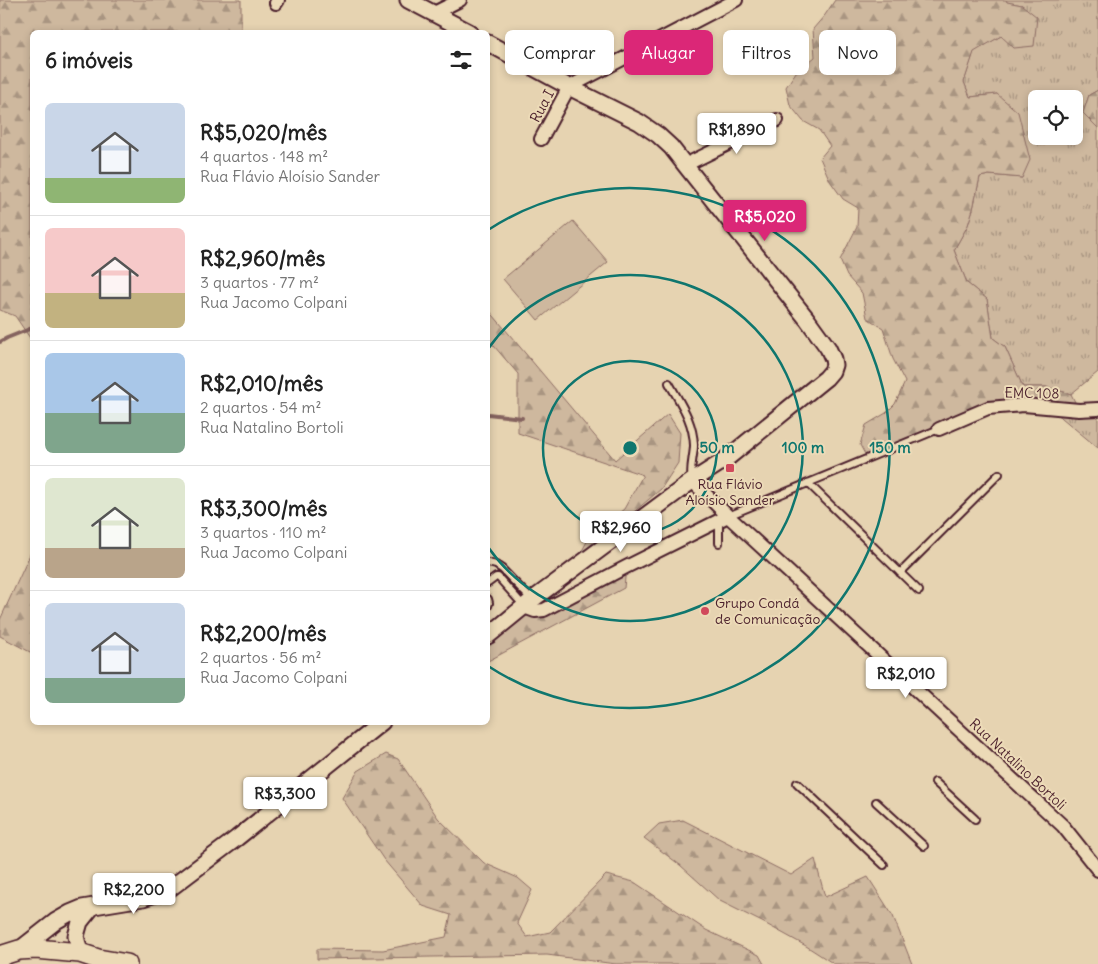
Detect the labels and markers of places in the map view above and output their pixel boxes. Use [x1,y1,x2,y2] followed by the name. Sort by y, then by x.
[691,112,783,155] pin: R$1,890
[719,200,811,242] pin: R$5,020
[621,439,639,457] centre of rings
[724,462,736,474] marker: Rua Flávio Aloísio Sander
[685,475,775,509] place label: Rua Flávio Aloísio Sander
[575,510,667,553] pin: R$2,960
[715,594,820,628] place label: Grupo Condá de Comunicação
[699,605,711,617] marker: Grupo Condá de Comunicação
[860,656,952,699] pin: R$2,010
[239,776,331,819] pin: R$3,300
[88,872,180,915] pin: R$2,200

